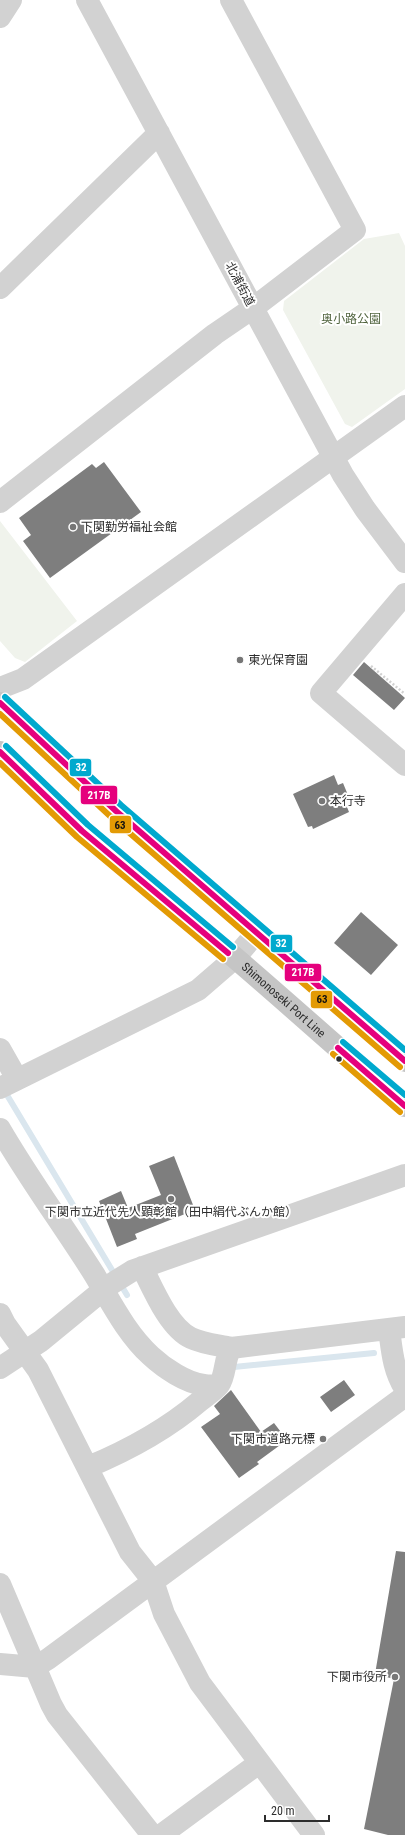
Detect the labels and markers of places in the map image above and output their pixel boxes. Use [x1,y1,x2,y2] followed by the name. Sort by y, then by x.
[81,520,177,534] place label: 下関勤労福祉会館
[68,522,78,532] marker: 下関勤労福祉会館
[248,653,308,667] place label: 東光保育園
[235,655,245,665] marker: 東光保育園
[330,794,366,808] place label: 本行寺
[317,796,327,806] marker: 本行寺
[334,1054,344,1064] unlabelled marker
[166,1194,176,1204] marker: 下関市立近代先人顕彰館（田中絹代ぶんか館）
[45,1205,297,1219] place label: 下関市立近代先人顕彰館（田中絹代ぶんか館）
[231,1432,315,1446] place label: 下関市道路元標
[318,1434,328,1444] marker: 下関市道路元標
[327,1670,387,1684] place label: 下関市役所
[390,1672,400,1682] marker: 下関市役所

